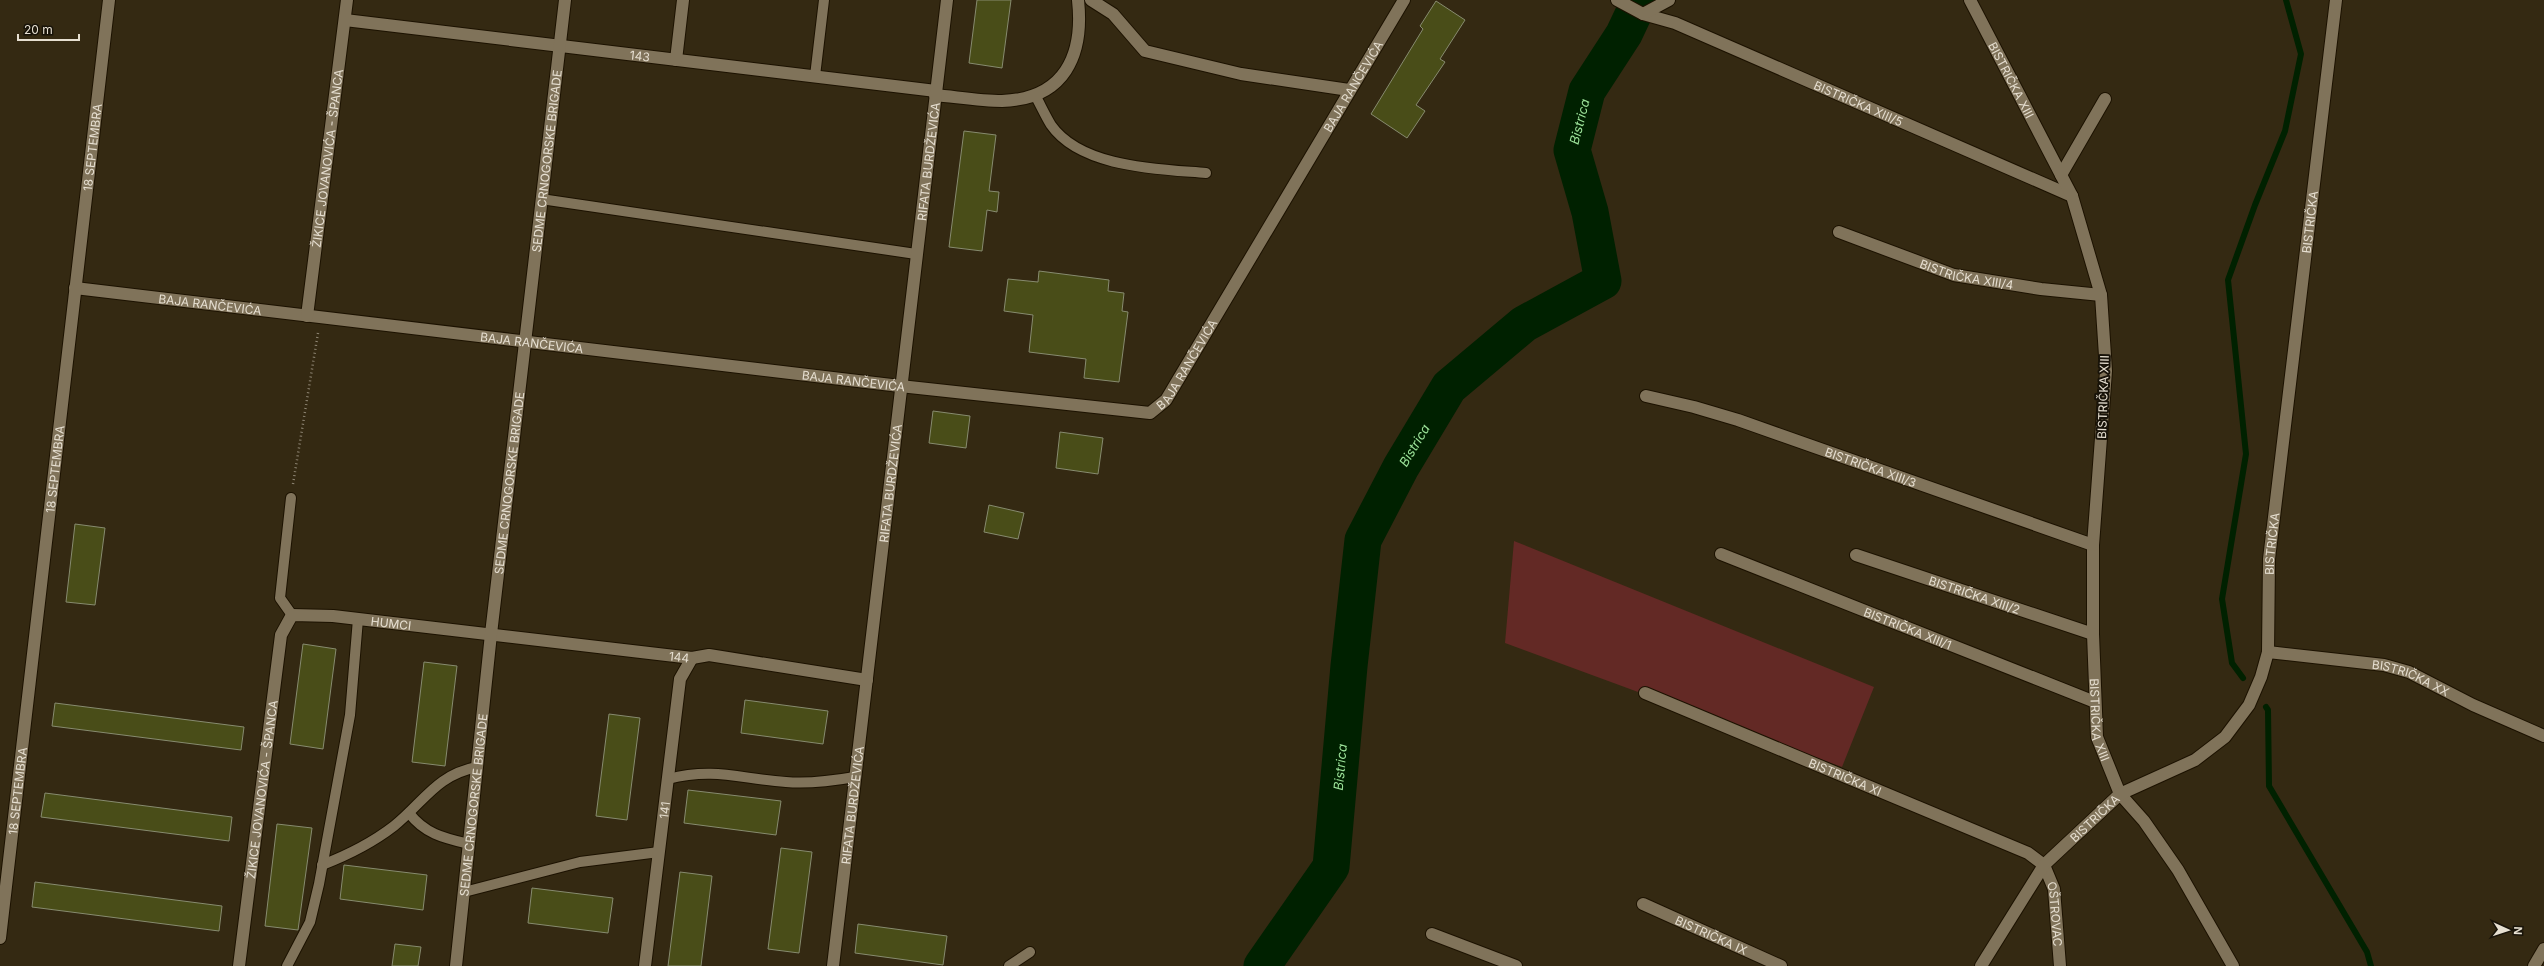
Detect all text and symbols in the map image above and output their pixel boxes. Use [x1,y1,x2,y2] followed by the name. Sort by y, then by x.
[18,16,79,42] scale bar
[24,22,53,37] text: 20 m
[1320,38,1386,135] street label: BAJA RANČEVIĆA
[1986,39,2038,121] street label: BISTRIČKA XIII
[629,47,651,64] street label: 143
[308,68,346,248] street label: ŽIKICE JOVANOVIĆA - ŠPANCA
[528,69,564,253] street label: SEDME CRNOGORSKE BRIGADE
[1812,77,1905,129] street label: BISTRIČKA XIII/5
[1566,97,1593,146] water label: Bistrica
[914,102,942,222] street label: RIFATA BURDŽEVIĆA
[79,103,104,192] street label: 18 SEPTEMBRA
[2298,190,2321,254] street label: BISTRIČKA
[1918,255,2015,292] street label: BISTRIČKA XIII/4
[158,290,262,318] street label: BAJA RANČEVIĆA
[1153,316,1220,413] street label: BAJA RANČEVIĆA
[479,329,584,356] street label: BAJA RANČEVIĆA
[2094,355,2112,439] street label: BISTRIČKA XIII
[801,367,906,394] street label: BAJA RANČEVIĆA
[491,391,527,575] street label: SEDME CRNOGORSKE BRIGADE
[1395,421,1433,469] water label: Bistrica
[876,423,904,543] street label: RIFATA BURDŽEVIĆA
[42,425,67,514] street label: 18 SEPTEMBRA
[1823,444,1918,490] street label: BISTRIČKA XIII/3
[2261,512,2282,575] street label: BISTRIČKA
[1927,572,2022,617] street label: BISTRIČKA XIII/2
[1862,604,1954,652] street label: BISTRIČKA XIII/1
[370,613,412,633] street label: HUMCI
[668,648,690,665] street label: 144
[2371,656,2452,699] street label: BISTRIČKA XX
[2087,678,2113,763] street label: BISTRIČKA XIII
[243,699,280,880] street label: ŽIKICE JOVANOVIĆA - ŠPANCA
[456,713,490,897] street label: SEDME CRNOGORSKE BRIGADE
[1330,743,1350,791] water label: Bistrica
[838,745,866,865] street label: RIFATA BURDŽEVIĆA
[5,746,30,836] street label: 18 SEPTEMBRA
[1807,755,1884,798] street label: BISTRIČKA XI
[2066,791,2122,845] street label: BISTRIČKA
[656,801,672,820] street label: 141
[2044,879,2066,947] street label: OŠTROVAC
[2488,910,2528,950] north arrow
[1673,912,1750,957] street label: BISTRIČKA IX
[2511,926,2525,935] text: N

